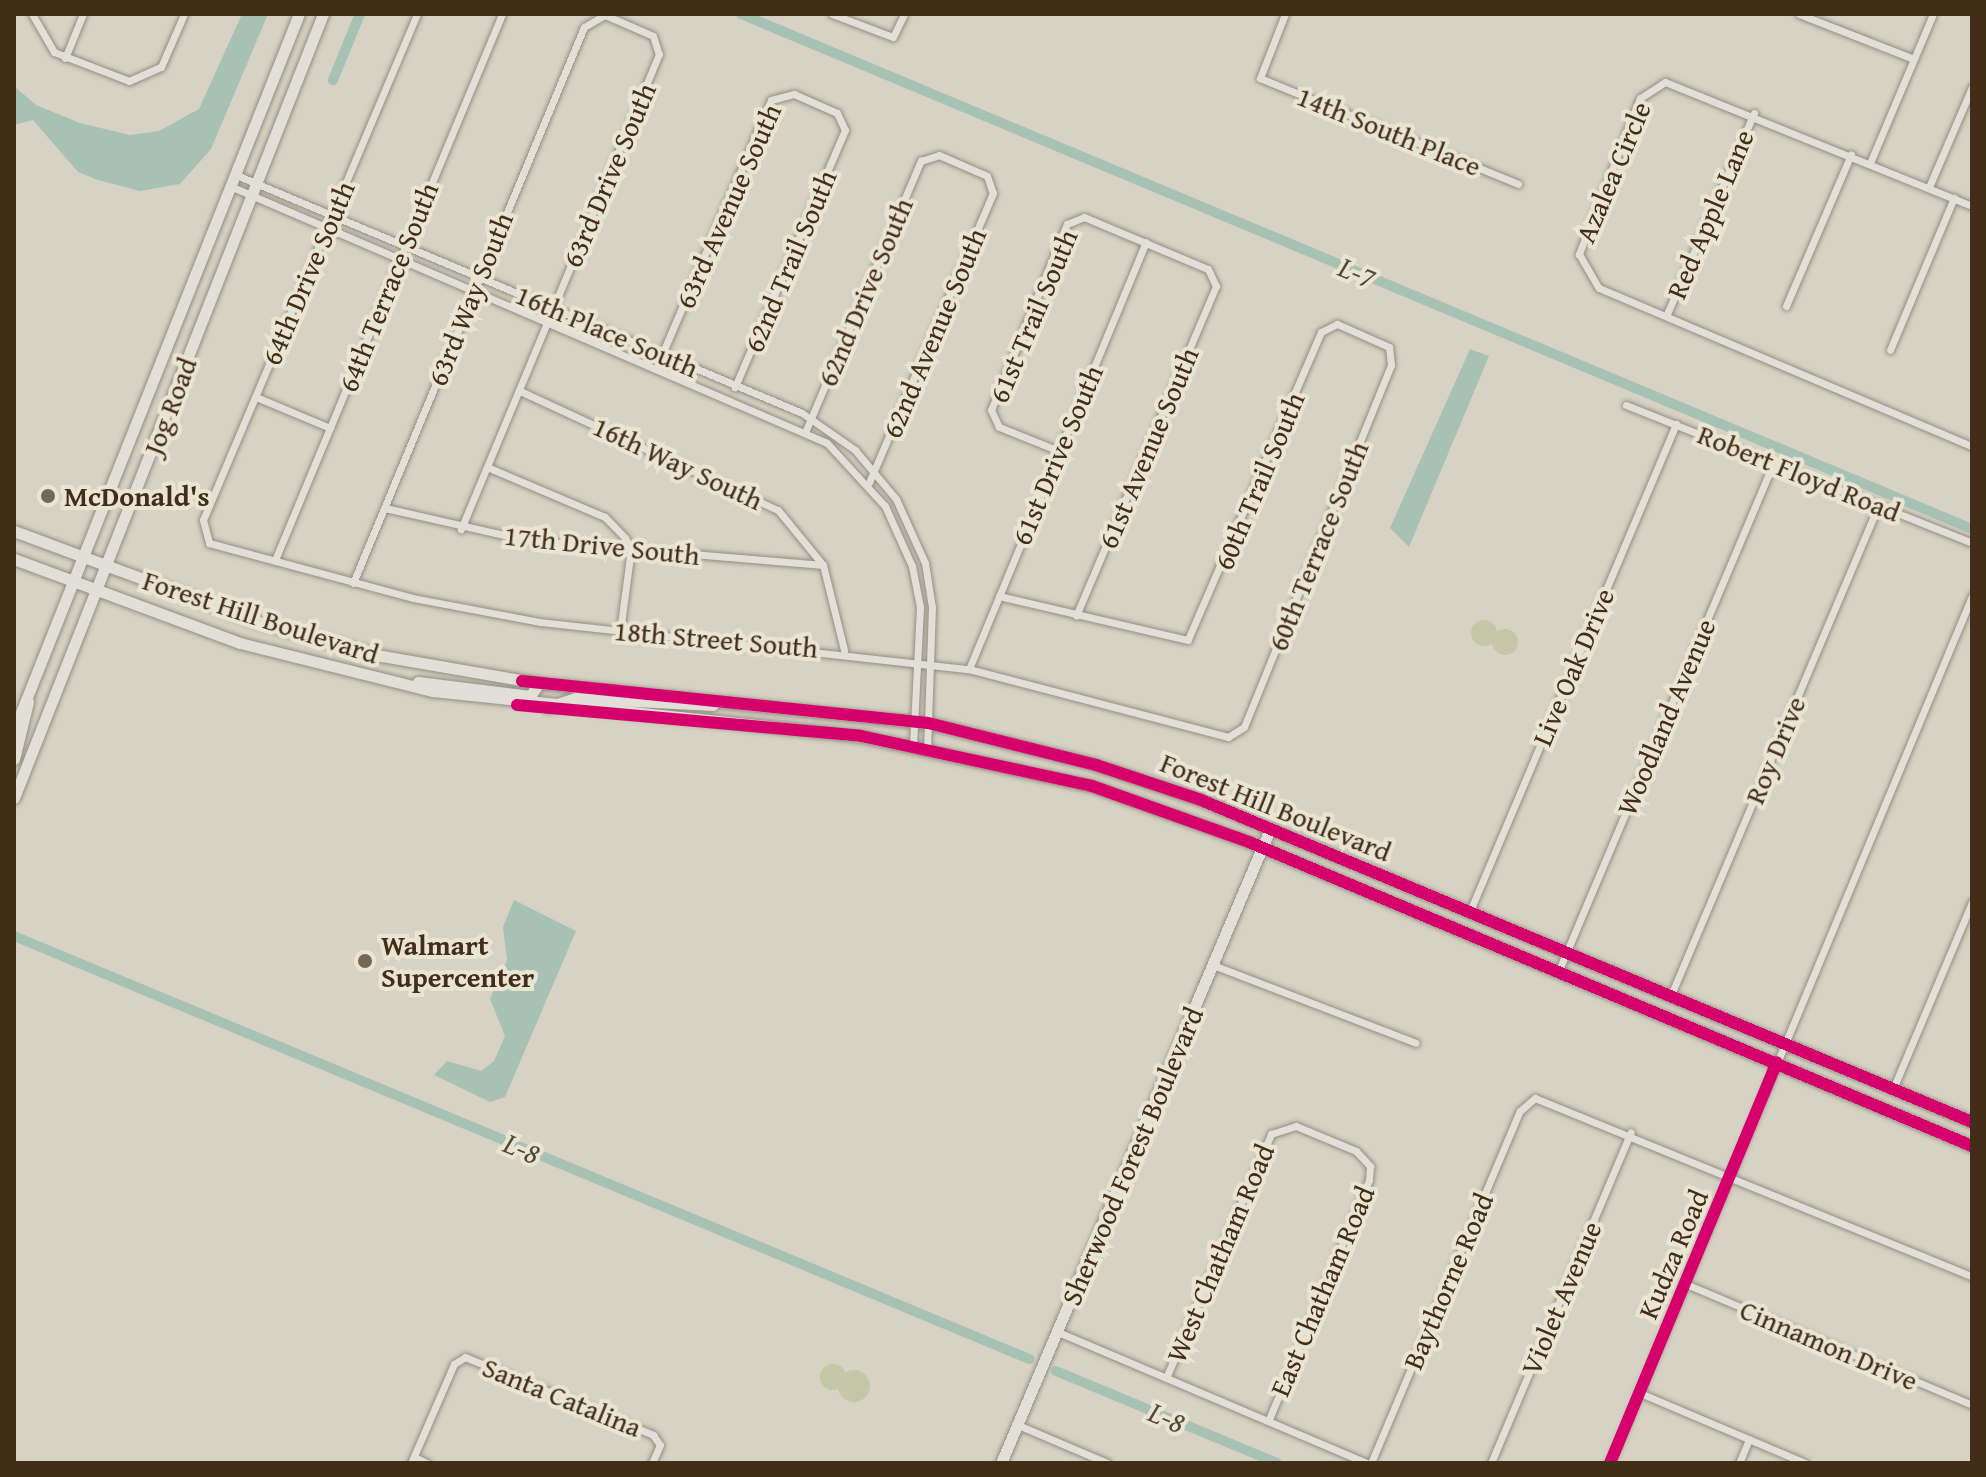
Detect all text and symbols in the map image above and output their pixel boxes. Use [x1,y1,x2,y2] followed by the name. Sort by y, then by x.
[555,78,663,272] street label: 63rd Drive South
[1292,79,1486,183] street label: 14th South Place
[1568,96,1658,248] street label: Azalea Circle
[668,99,788,313] street label: 63rd Avenue South
[1659,124,1761,304] street label: Red Apple Lane
[737,165,843,357] street label: 62nd Trail South
[254,176,362,370] street label: 64th Drive South
[331,177,445,397] street label: 64th Terrace South
[810,193,920,391] street label: 62nd Drive South
[420,207,520,391] street label: 63rd Way South
[875,223,993,443] street label: 62nd Avenue South
[981,224,1085,408] street label: 61st Trail South
[1333,248,1381,296] water label: L-7
[511,277,703,385] street label: 16th Place South
[1091,342,1205,554] street label: 61st Avenue South
[136,352,204,460] street label: Jog Road
[1004,360,1110,550] street label: 61st Drive South
[1207,387,1311,575] street label: 60th Trail South
[588,409,768,517] street label: 16th Way South
[1693,417,1905,529] street label: Robert Floyd Road
[1261,436,1375,656] street label: 60th Terrace South
[64,479,210,513] place label: McDonald's
[39,487,57,505] marker: McDonald's
[503,518,701,572] street label: 17th Drive South
[139,563,383,671] street label: Forest Hill Boulevard
[1525,583,1621,751] street label: Live Oak Drive
[613,613,819,665] street label: 18th Street South
[1609,614,1723,820] street label: Woodland Avenue
[1737,691,1813,809] street label: Roy Drive
[1156,745,1396,869] street label: Forest Hill Boulevard
[381,928,534,994] place label: Walmart Supercenter
[356,952,374,970] marker: Walmart Supercenter
[1054,1002,1210,1310] street label: Sherwood Forest Boulevard
[498,1124,546,1172] water label: L-8
[1159,1139,1281,1367] street label: West Chatham Road
[1263,1181,1381,1401] street label: East Chatham Road
[1631,1184,1715,1324] street label: Kudza Road
[1396,1188,1500,1374] street label: Baythorne Road
[1514,1216,1608,1380] street label: Violet Avenue
[1735,1292,1923,1398] street label: Cinnamon Drive
[478,1350,646,1444] street label: Santa Catalina
[1143,1393,1191,1441] water label: L-8

